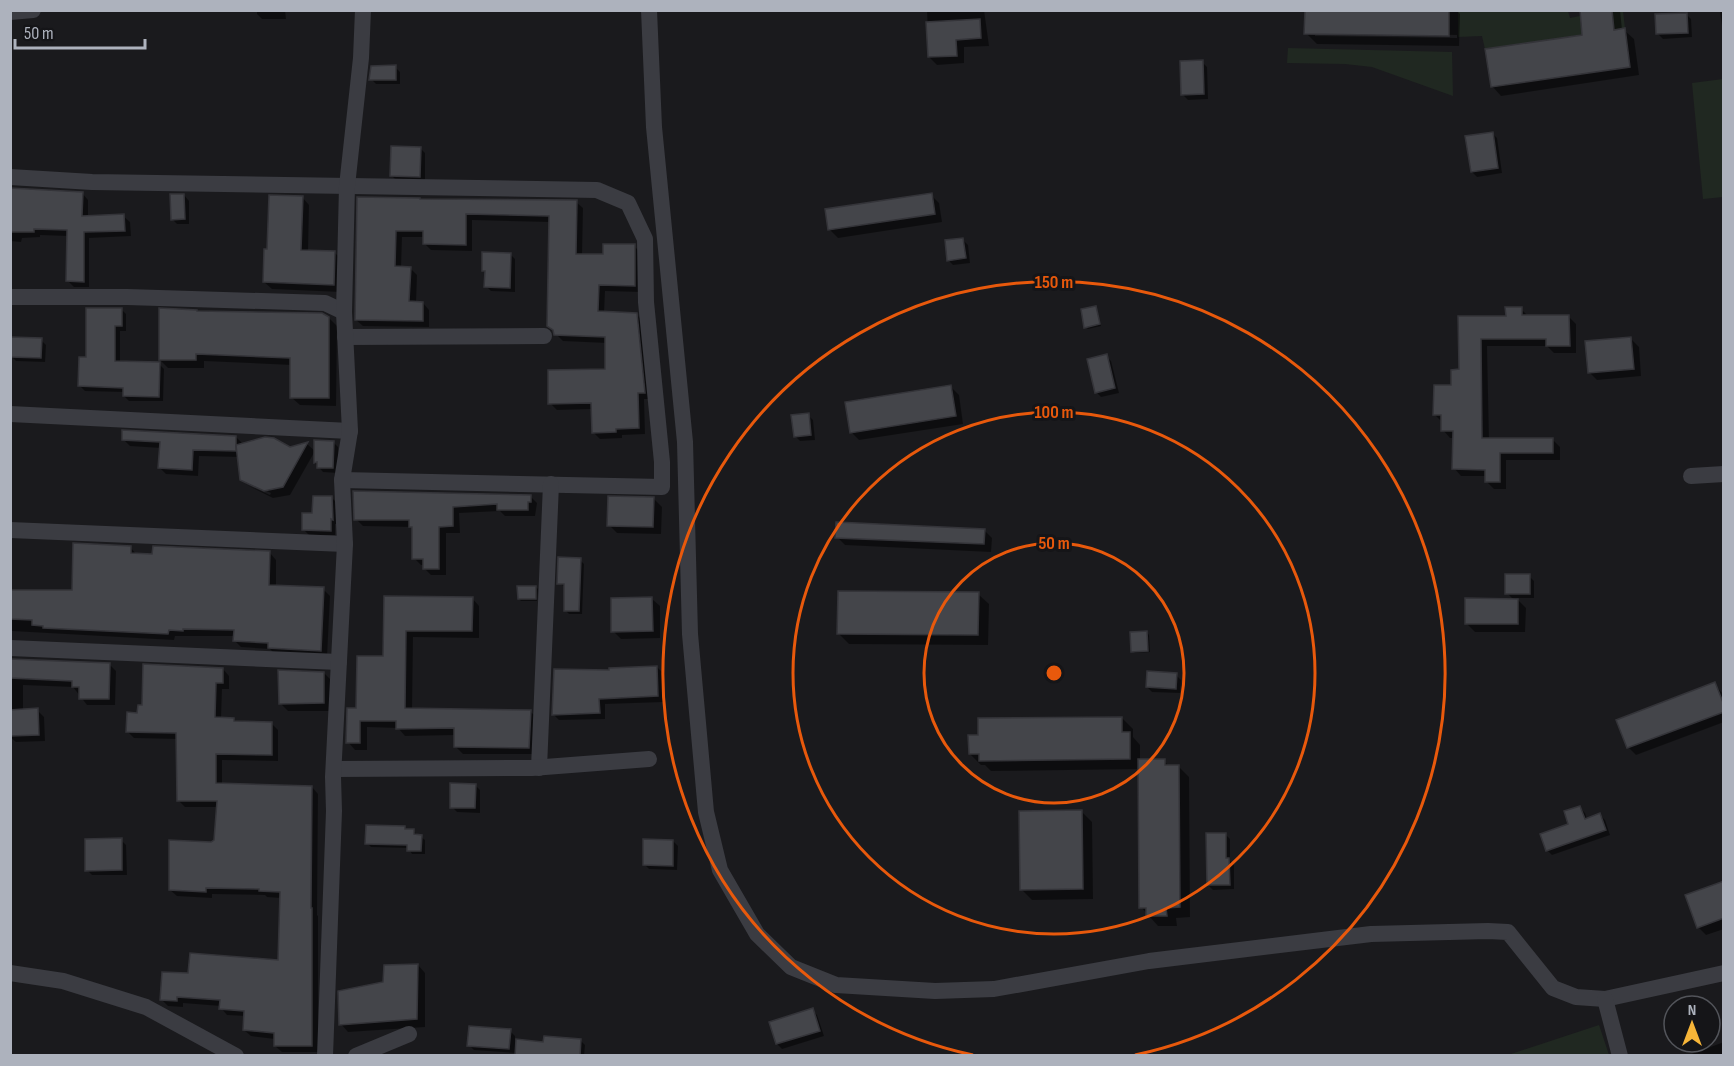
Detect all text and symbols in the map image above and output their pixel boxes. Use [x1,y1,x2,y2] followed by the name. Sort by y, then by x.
[15,12,146,50] scale bar
[24,23,54,44] text: 50 m
[1035,272,1073,293] text: 150 m
[1035,402,1074,423] text: 100 m
[1038,533,1070,554] text: 50 m
[1044,663,1064,683] centre of rings
[1662,994,1722,1054] north arrow
[1688,1001,1696,1020] text: N

